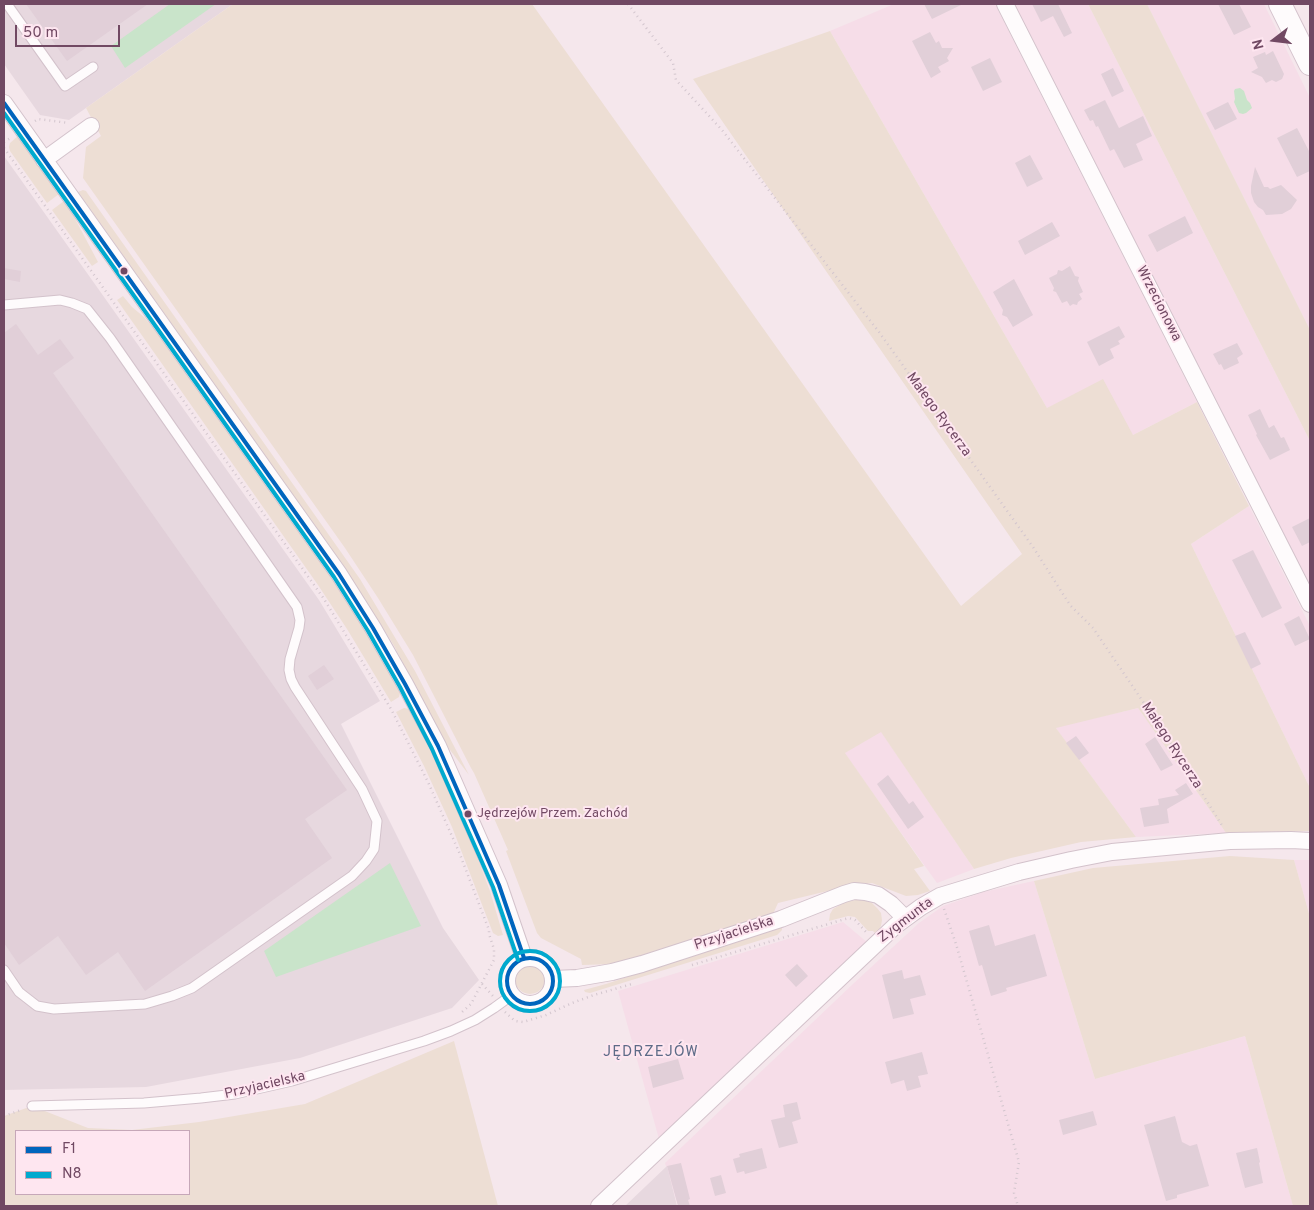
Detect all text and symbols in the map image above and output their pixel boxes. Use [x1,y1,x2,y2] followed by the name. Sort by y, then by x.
[18,15,122,47] scale bar
[1249,15,1299,65] north arrow
[23,24,58,43] text: 50 m
[1250,37,1269,51] text: N
[1132,264,1184,344] street label: Wrzecionowa
[119,266,129,276] unlabelled marker
[902,370,974,460] street label: Małego Rycerza
[1137,700,1205,792] street label: Małego Rycerza
[477,806,628,822] place label: Jędrzejów Przem. Zachód
[463,809,473,819] marker: Jędrzejów Przem. Zachód
[875,895,937,947] street label: Zygmunta
[692,913,776,955] street label: Przyjacielska
[602,1044,700,1062] district label: JĘDRZEJÓW
[223,1069,307,1103] street label: Przyjacielska
[15,1130,190,1195] legend
[62,1140,76,1159] text: F1
[62,1165,82,1184] text: N8

